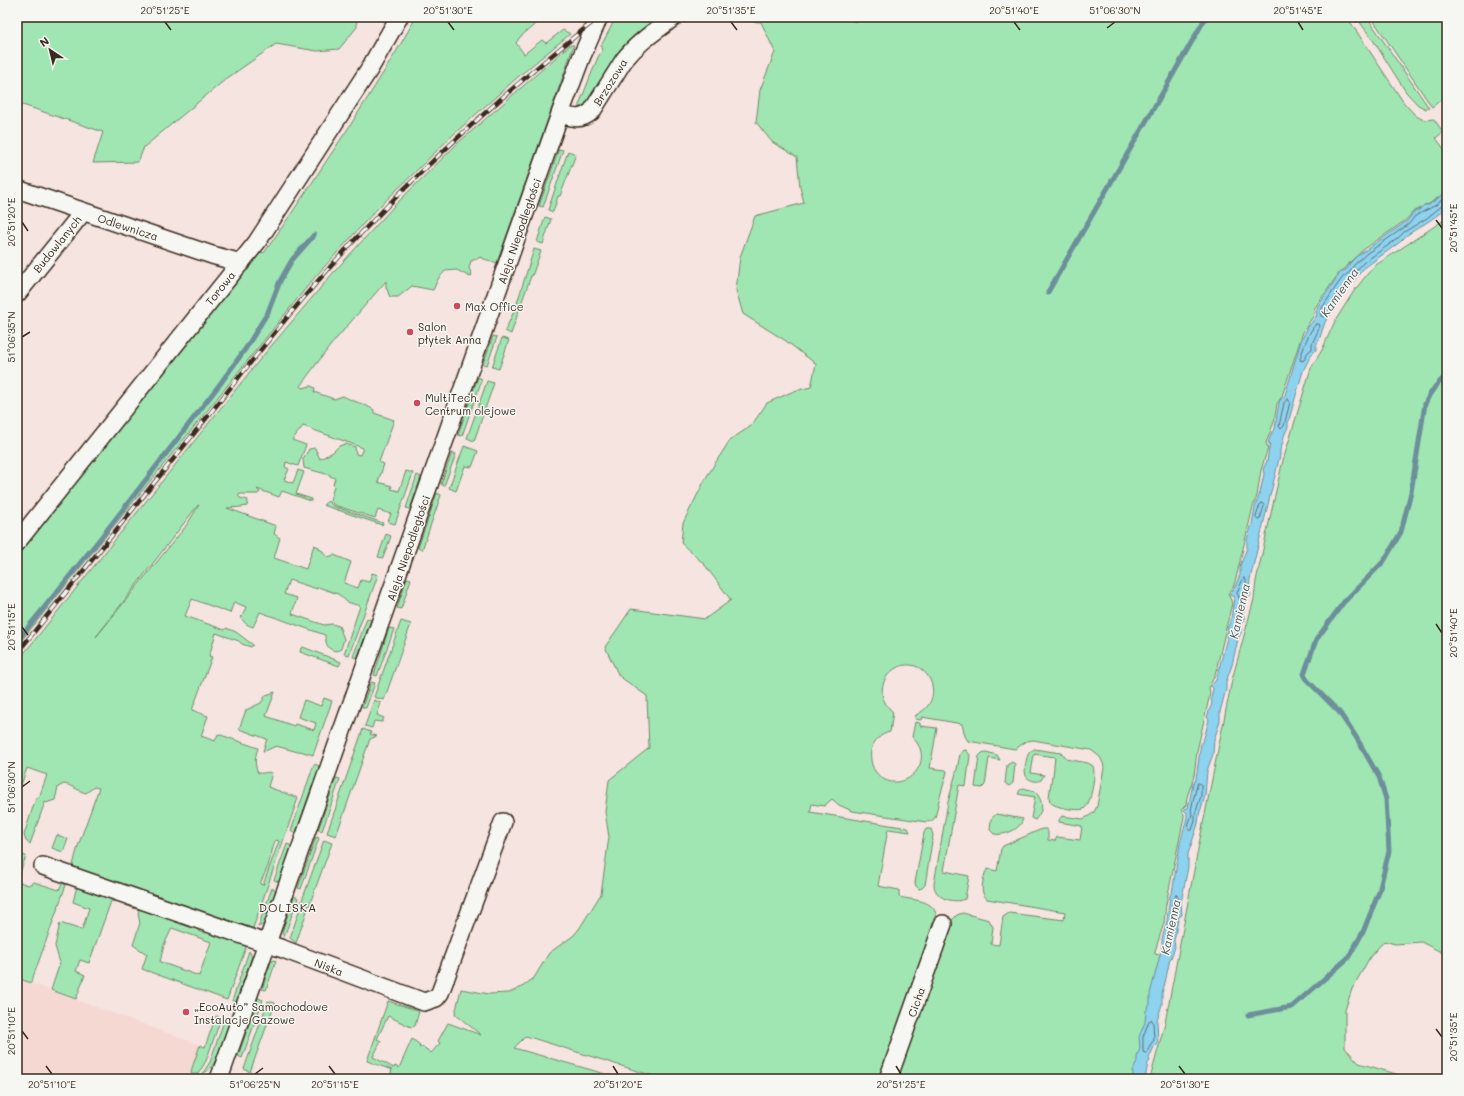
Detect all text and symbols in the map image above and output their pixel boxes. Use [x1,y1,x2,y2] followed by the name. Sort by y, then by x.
[141,3,190,17] text: 20°51'25"E
[423,3,473,17] text: 20°51'30"E
[706,3,756,17] text: 20°51'35"E
[989,3,1039,17] text: 20°51'40"E
[1089,3,1141,17] text: 51°06'30"N
[1273,3,1323,17] text: 20°51'45"E
[30,30,70,70] north arrow
[36,33,52,50] text: N
[590,55,630,108] street label: Brzozowa
[494,176,544,286] street label: Aleja Niepodległości
[4,197,18,247] text: 20°51'20"E
[1446,203,1460,253] text: 20°51'45"E
[96,210,160,244] street label: Odlewnicza
[29,212,85,276] street label: Budowlanych
[1316,264,1362,320] water label: Kamienna
[202,268,239,308] street label: Torowa
[465,299,524,314] place label: Max Office
[452,301,462,311] marker: Max Office
[4,311,18,363] text: 51°06'35"N
[418,319,482,347] place label: Salon płytek Anna
[405,327,415,337] marker: Salon płytek Anna
[425,390,516,418] place label: MultiTech. Centrum olejowe
[412,398,422,408] marker: MultiTech. Centrum olejowe
[383,493,433,603] street label: Aleja Niepodległości
[1225,582,1253,640] water label: Kamienna
[4,603,18,651] text: 20°51'15"E
[1446,608,1460,658] text: 20°51'40"E
[4,761,18,813] text: 51°06'30"N
[1156,898,1184,956] water label: Kamienna
[259,899,317,915] district label: DOLISKA
[313,955,346,979] street label: Niska
[904,985,928,1019] street label: Cicha
[194,999,328,1027] place label: „EcoAuto” Samochodowe Instalacje Gazowe
[4,1007,18,1055] text: 20°51'10"E
[181,1007,191,1017] marker: „EcoAuto” Samochodowe Instalacje Gazowe
[1446,1012,1460,1062] text: 20°51'35"E
[28,1077,76,1091] text: 20°51'10"E
[230,1077,280,1091] text: 51°06'25"N
[311,1077,359,1091] text: 20°51'15"E
[593,1077,643,1091] text: 20°51'20"E
[877,1077,926,1091] text: 20°51'25"E
[1160,1077,1210,1091] text: 20°51'30"E

